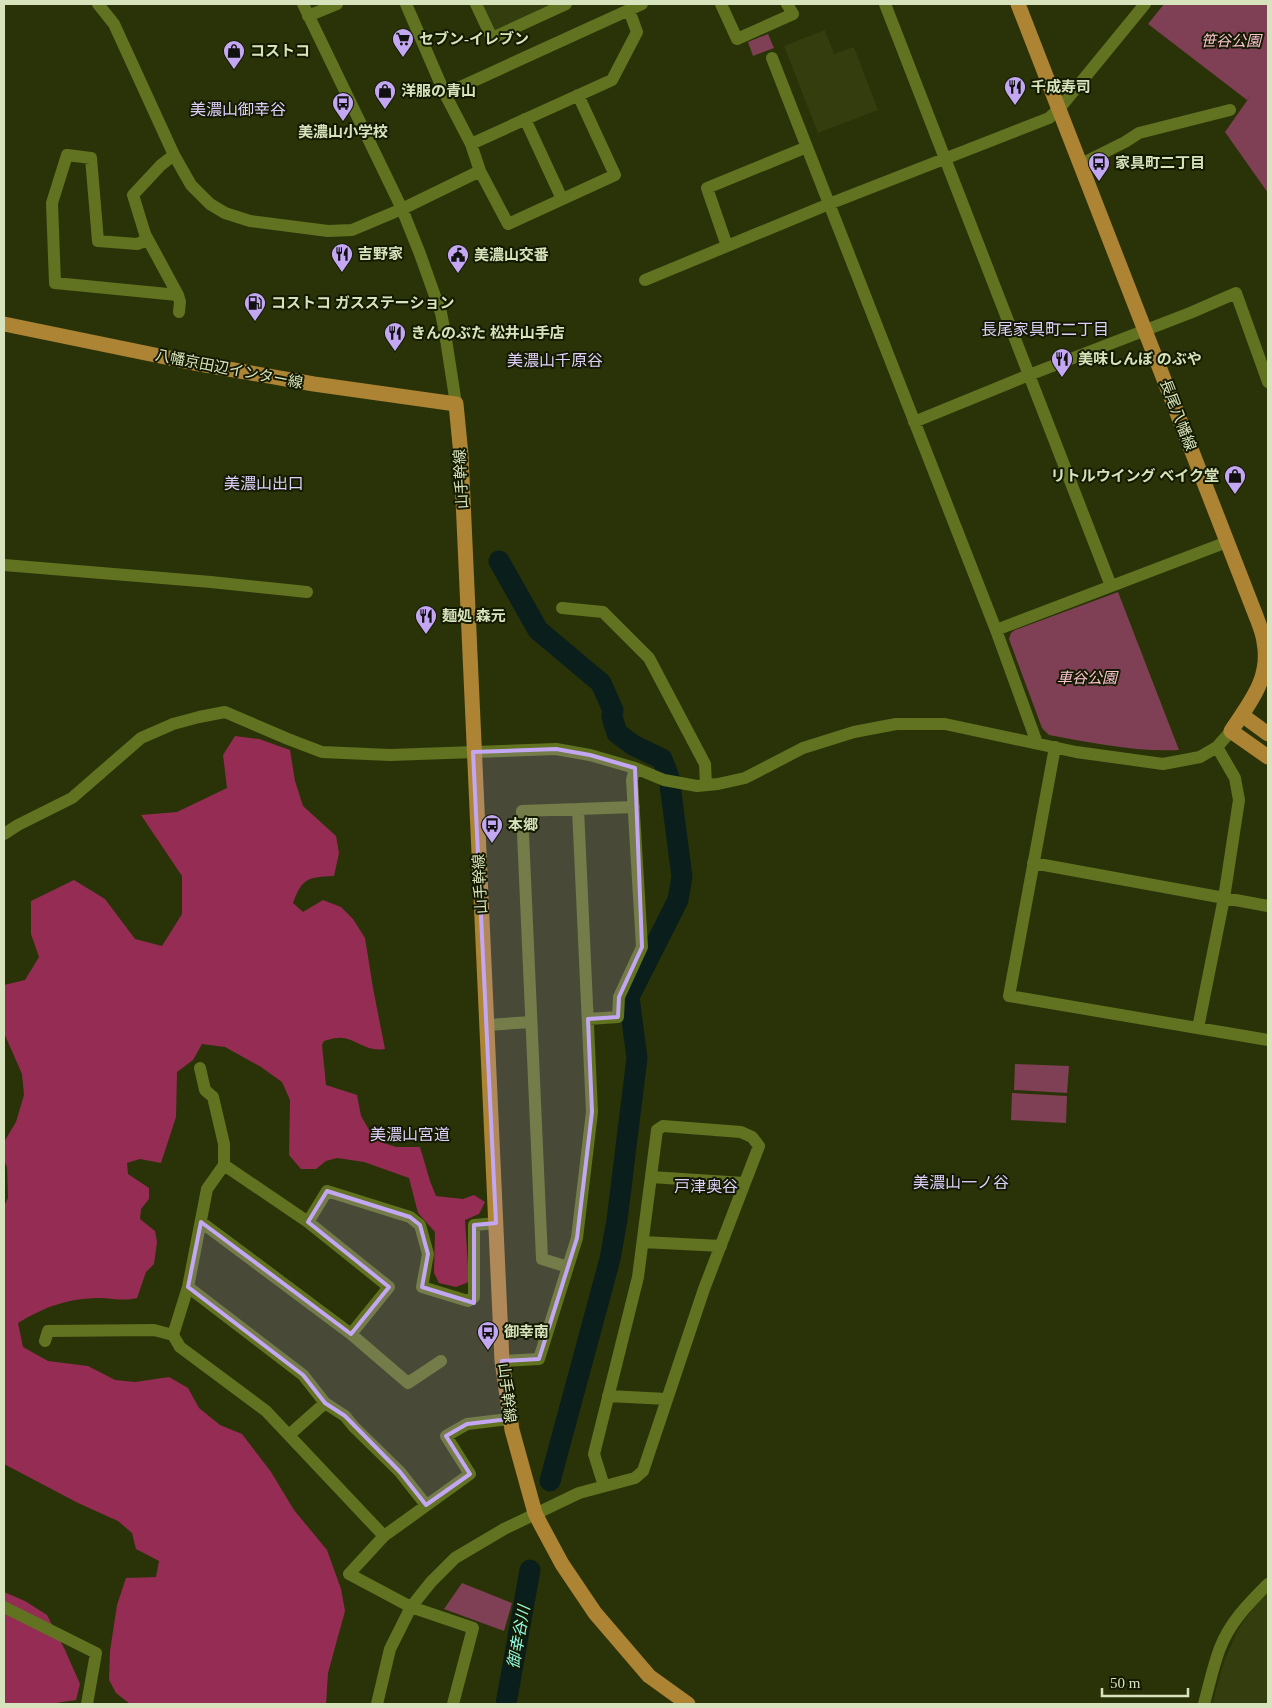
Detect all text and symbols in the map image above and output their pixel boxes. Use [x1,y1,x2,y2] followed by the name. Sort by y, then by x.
[391,27,415,58] supermarket icon: セブン-イレブン
[419,30,529,47] place label: セブン-イレブン
[1201,33,1263,49] park label: 笹谷公園
[222,39,246,70] shop icon: コストコ
[250,43,310,59] place label: コストコ
[1003,75,1027,106] restaurant icon: 千成寿司
[1031,78,1091,95] place label: 千成寿司
[373,79,397,110] shop icon: 洋服の青山
[401,83,476,99] place label: 洋服の青山
[331,91,355,122] bus stop icon: 美濃山小学校
[190,101,286,118] district label: 美濃山御幸谷
[298,124,388,140] place label: 美濃山小学校
[1087,151,1111,182] bus stop icon: 家具町二丁目
[1115,155,1205,171] place label: 家具町二丁目
[330,242,354,273] restaurant icon: 吉野家
[446,243,470,274] public building icon: 美濃山交番
[358,246,403,262] place label: 吉野家
[474,247,549,263] place label: 美濃山交番
[243,291,267,322] fuel station icon: コストコ ガスステーション
[271,295,454,311] place label: コストコ ガスステーション
[383,321,407,352] restaurant icon: きんのぶた 松井山手店
[981,321,1109,338] district label: 長尾家具町二丁目
[411,324,565,341] place label: きんのぶた 松井山手店
[154,347,304,391] street label: 八幡京田辺インター線
[1050,347,1074,378] restaurant icon: 美味しんぼ のぶや
[1078,351,1202,367] place label: 美味しんぼ のぶや
[507,352,603,369] district label: 美濃山千原谷
[1157,377,1199,453] street label: 長尾八幡線
[451,449,471,509] street label: 山手幹線
[1223,464,1247,495] shop icon: リトルウイング ベイク堂
[1051,468,1219,484] place label: リトルウイング ベイク堂
[224,475,304,492] district label: 美濃山出口
[414,604,438,635] restaurant icon: 麺処 森元
[442,608,506,624] place label: 麺処 森元
[1057,670,1119,686] park label: 車谷公園
[480,813,504,844] bus stop icon: 本郷
[508,817,538,833] place label: 本郷
[470,854,490,914] street label: 山手幹線
[370,1126,450,1143] district label: 美濃山宮道
[913,1174,1009,1191] district label: 美濃山一ノ谷
[674,1178,738,1195] district label: 戸津奥谷
[476,1320,500,1351] bus stop icon: 御幸南
[504,1324,549,1340] place label: 御幸南
[495,1362,519,1424] street label: 山手幹線
[505,1602,533,1670] water label: 御幸谷川
[1102,1666,1188,1698] scale bar
[1110,1675,1141,1691] text: 50 m

